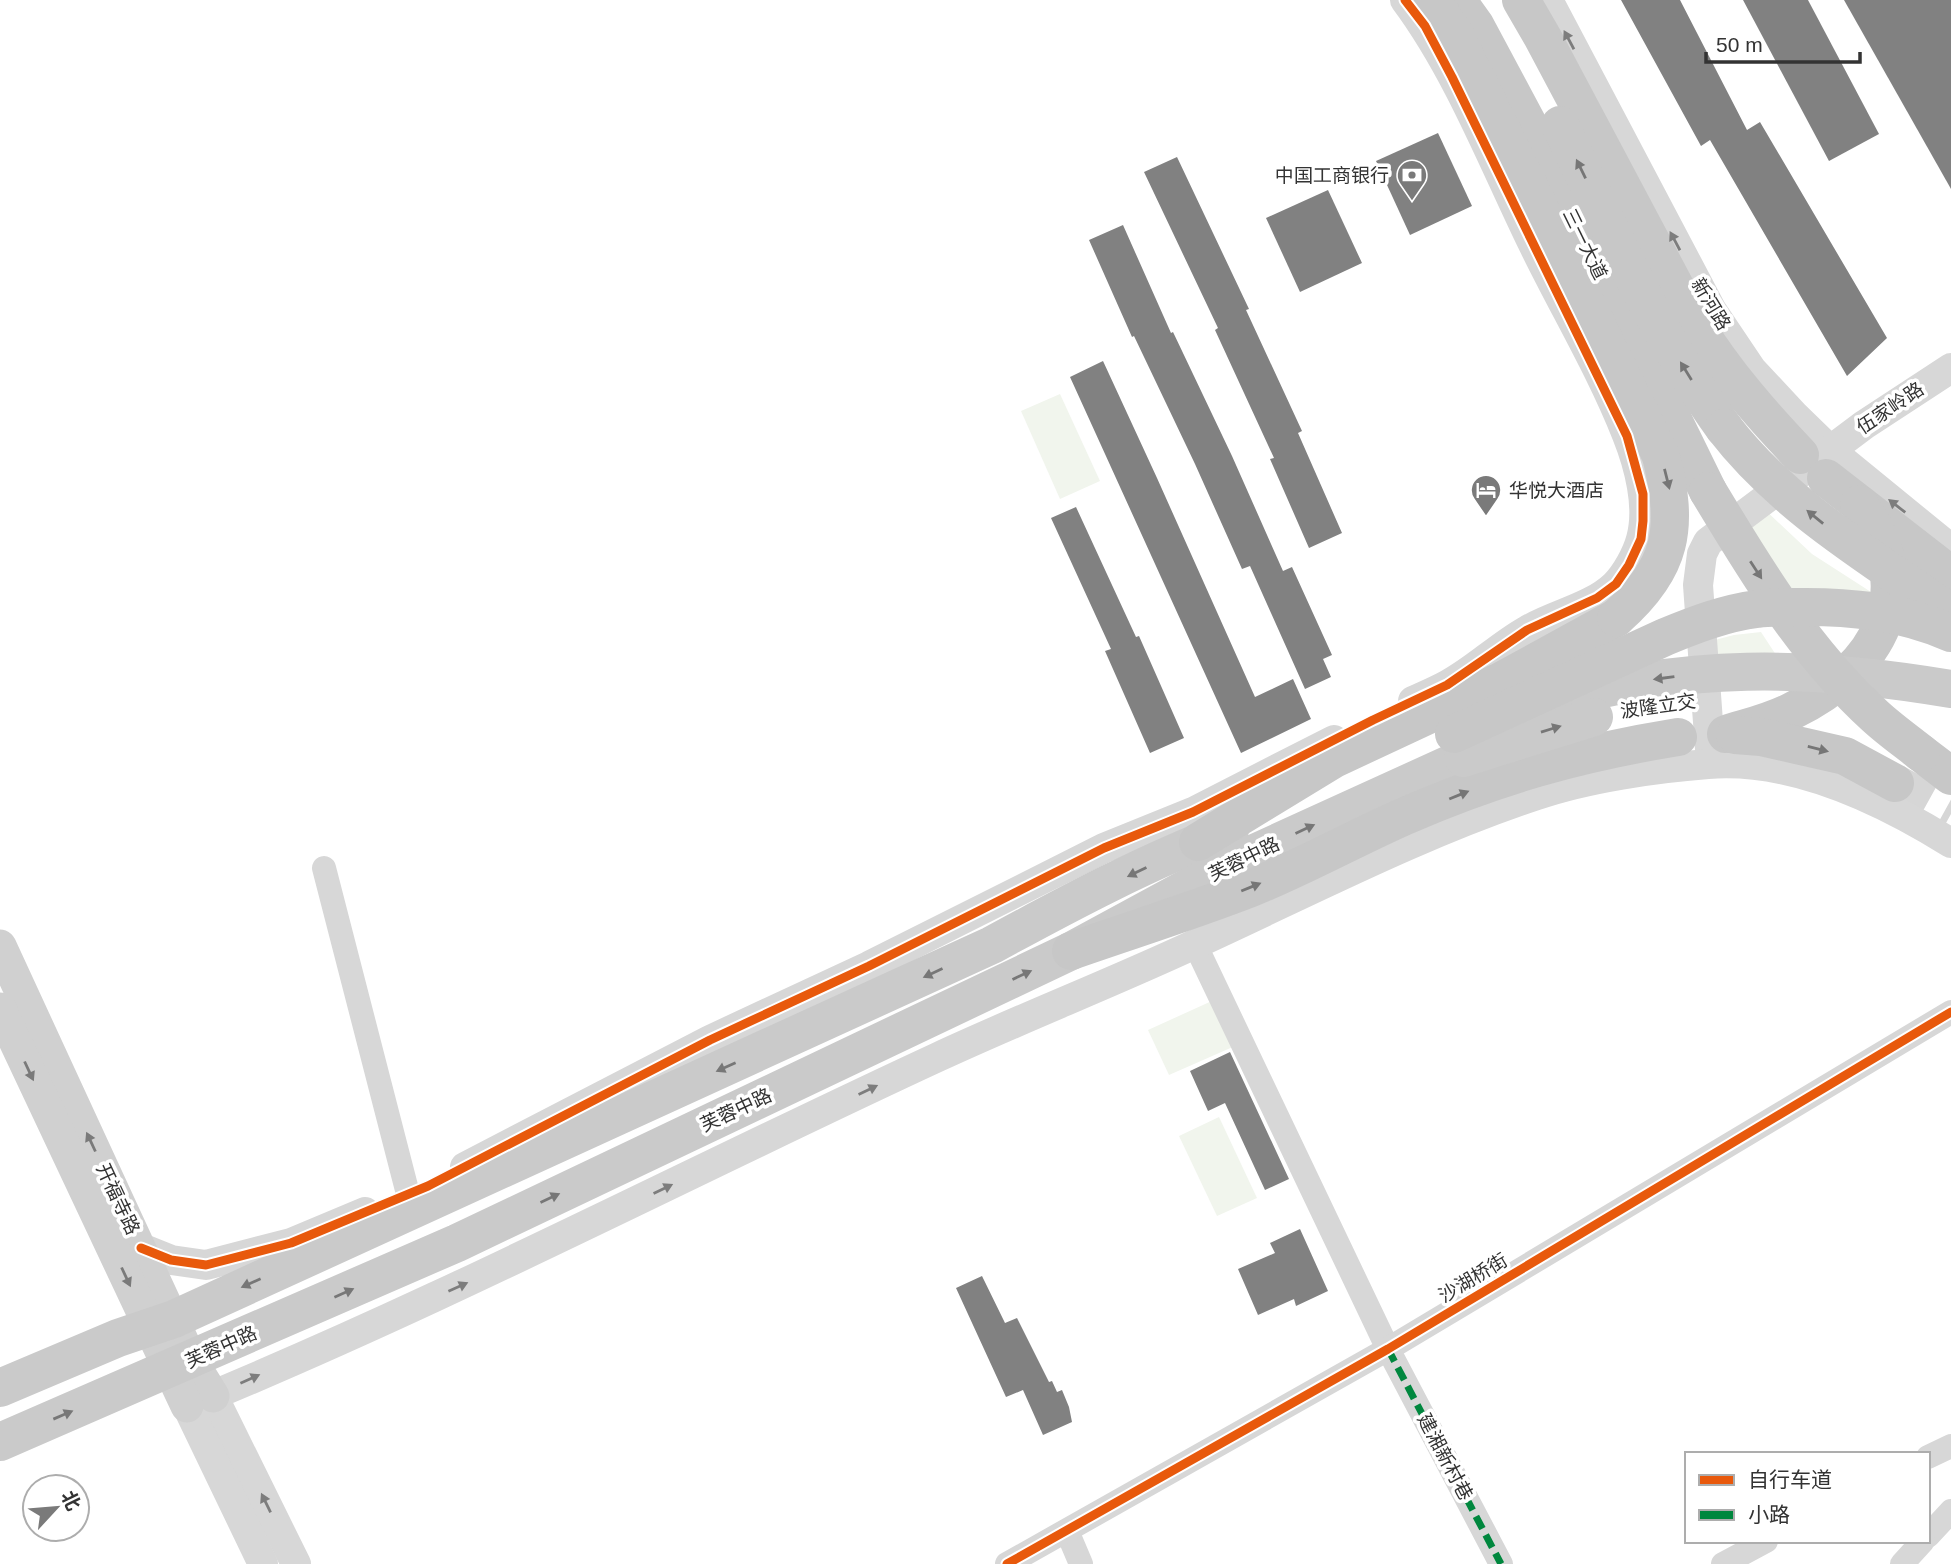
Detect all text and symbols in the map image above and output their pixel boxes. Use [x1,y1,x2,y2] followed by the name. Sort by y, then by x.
[1706,21,1860,65] scale bar
[1563,30,1575,49] one-way arrow
[1716,33,1763,56] text: 50 m
[1395,158,1429,202] bank icon: 中国工商银行
[1576,159,1587,179] one-way arrow
[1275,165,1389,186] place label: 中国工商银行
[1559,205,1611,283] street label: 三一大道
[1669,231,1681,251] one-way arrow
[1687,274,1735,334] street label: 新河路
[1679,362,1692,381] one-way arrow
[1853,378,1927,438] street label: 伍家岭路
[1662,468,1673,490] one-way arrow
[1469,473,1503,517] hotel icon: 华悦大酒店
[1509,480,1604,501] place label: 华悦大酒店
[1889,499,1907,514] one-way arrow
[1807,510,1825,525] one-way arrow
[1749,561,1763,579] one-way arrow
[1653,672,1675,683] one-way arrow
[1619,690,1697,722] street label: 波隆立交
[1541,723,1562,733] one-way arrow
[1807,744,1829,755] one-way arrow
[1448,789,1469,800] one-way arrow
[1295,823,1316,834] one-way arrow
[1205,833,1283,885] street label: 芙蓉中路
[1127,866,1147,877] one-way arrow
[1241,882,1262,893] one-way arrow
[923,967,943,978] one-way arrow
[1012,969,1032,981] one-way arrow
[23,1061,35,1081] one-way arrow
[716,1061,736,1073] one-way arrow
[697,1084,775,1136] street label: 芙蓉中路
[858,1085,878,1096] one-way arrow
[86,1132,97,1152] one-way arrow
[92,1160,144,1238] street label: 开福寺路
[653,1183,673,1195] one-way arrow
[540,1193,561,1204] one-way arrow
[1435,1249,1511,1307] street label: 沙湖桥街
[120,1267,132,1287] one-way arrow
[241,1278,262,1289] one-way arrow
[447,1281,468,1292] one-way arrow
[333,1287,354,1298] one-way arrow
[182,1322,260,1372] street label: 芙蓉中路
[240,1374,261,1385] one-way arrow
[53,1409,73,1421] one-way arrow
[1413,1410,1477,1504] street label: 建湘新村巷
[1685,1452,1930,1543] legend
[1748,1468,1832,1491] text: 自行车道
[21,1473,91,1543] north arrow
[57,1488,84,1514] text: 北
[261,1493,272,1513] one-way arrow
[1748,1503,1790,1526] text: 小路

